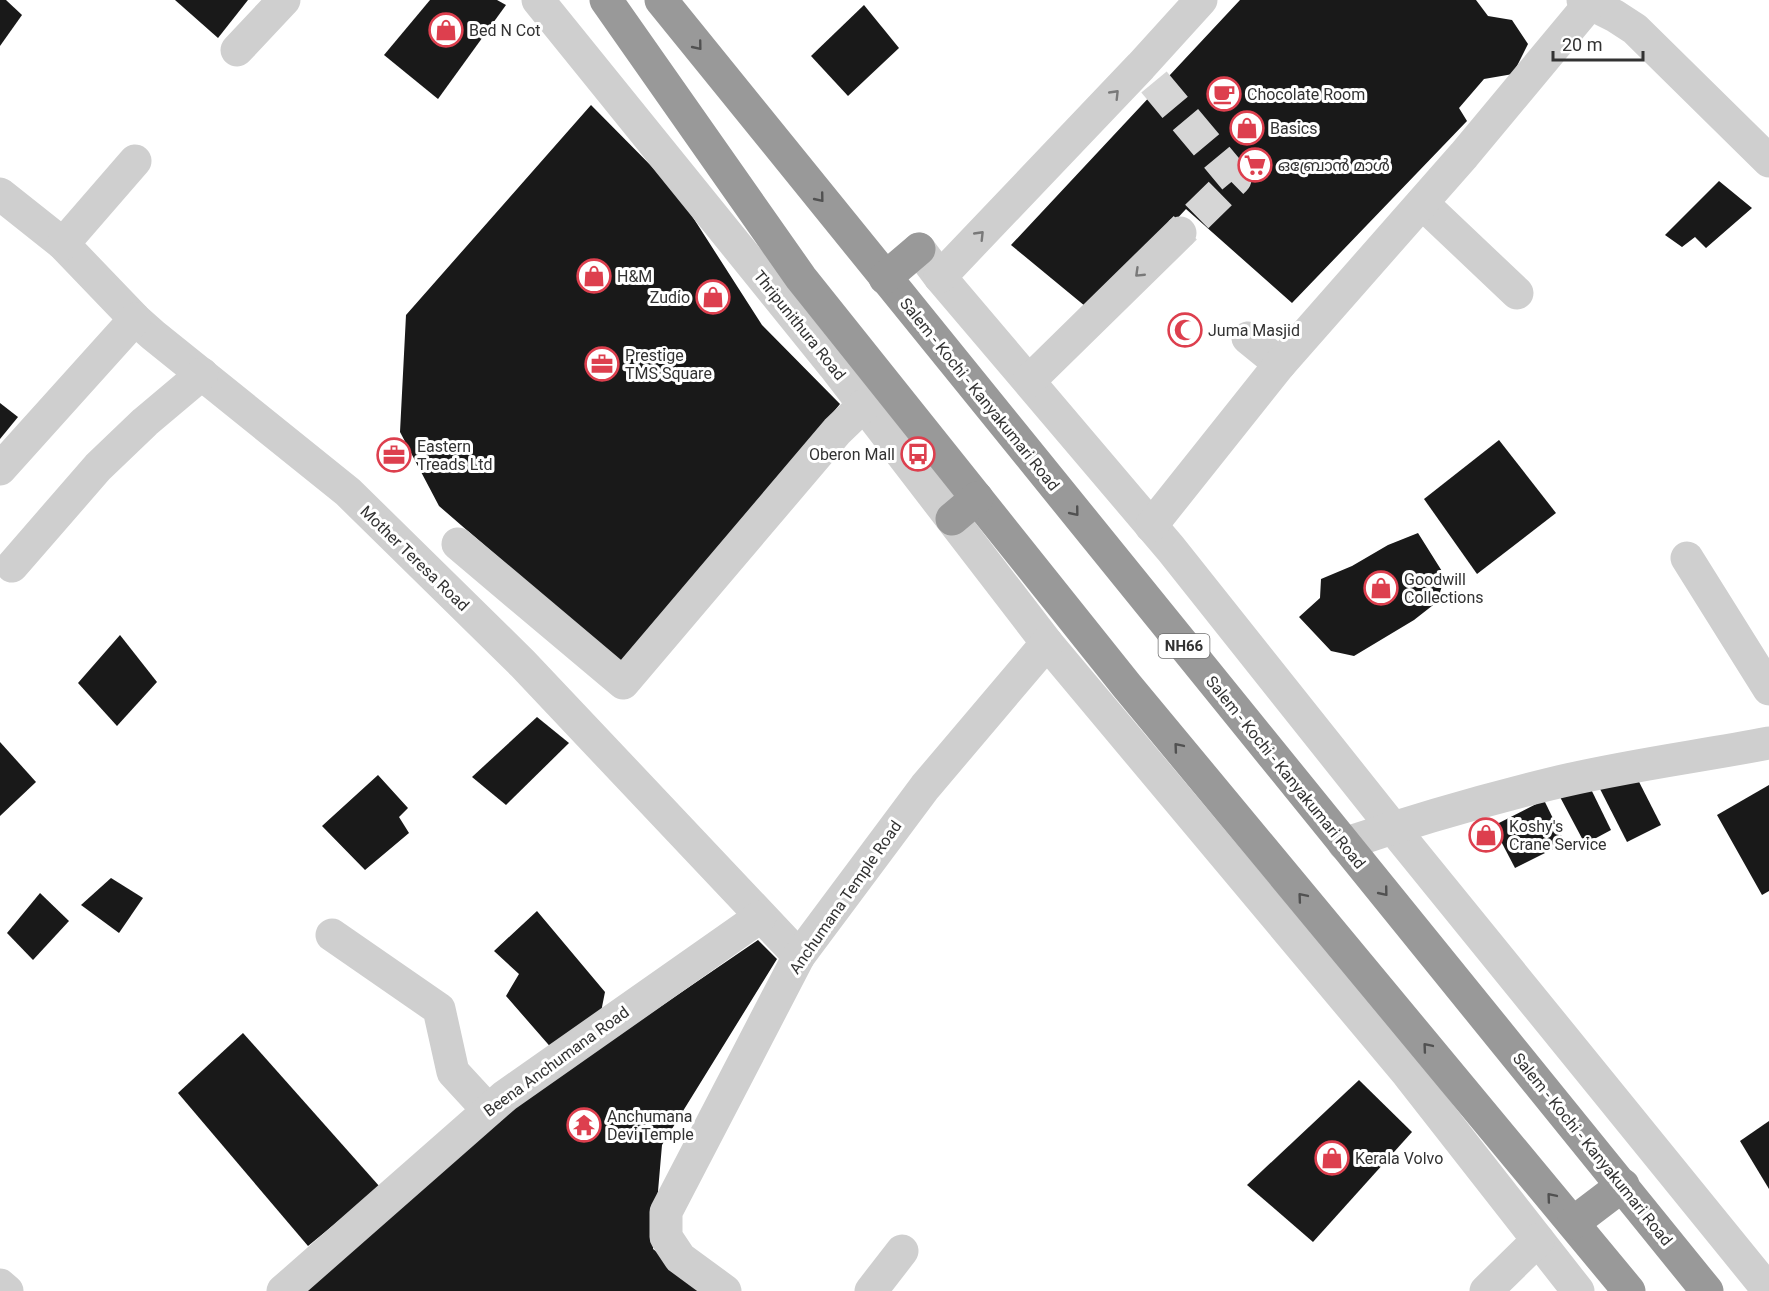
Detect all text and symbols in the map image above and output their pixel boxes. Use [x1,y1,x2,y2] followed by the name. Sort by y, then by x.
[428,12,464,48] shop icon: Bed N Cot
[469,21,541,40] place label: Bed N Cot
[1553,24,1643,62] scale bar
[1562,34,1602,55] text: 20 m
[691,39,702,50] one-way arrow
[1206,76,1242,112] cafe icon: Chocolate Room
[1247,85,1365,104] place label: Chocolate Room
[1107,90,1118,101] one-way arrow
[1229,110,1265,146] shop icon: Basics
[1270,119,1317,138] place label: Basics
[1237,147,1273,183] supermarket icon: ഒബ്രോൻ മാൾ
[1278,156,1390,175] place label: ഒബ്രോൻ മാൾ
[813,191,824,202] one-way arrow
[973,231,984,242] one-way arrow
[576,258,612,294] shop icon: H&M
[1135,266,1146,277] one-way arrow
[617,267,652,286] place label: H&M
[750,267,850,384] street label: Thripunithura Road
[695,279,731,315] shop icon: Zudio
[650,288,690,307] place label: Zudio
[896,294,1063,495] street label: Salem - Kochi - Kanyakumari Road
[1167,312,1203,348] mosque icon: Juma Masjid
[1208,321,1300,340] place label: Juma Masjid
[584,346,620,382] office icon: Prestige TMS Square
[625,346,712,383] place label: Prestige TMS Square
[900,436,936,472] bus stop icon: Oberon Mall
[376,437,412,473] office icon: Eastern Treads Ltd
[417,437,493,474] place label: Eastern Treads Ltd
[809,445,895,464] place label: Oberon Mall
[356,502,473,615] street label: Mother Teresa Road
[1068,505,1079,516] one-way arrow
[1363,570,1399,606] shop icon: Goodwill Collections
[1404,570,1484,607] place label: Goodwill Collections
[1158,634,1210,658] road number: NH66
[1202,672,1369,873] street label: Salem - Kochi - Kanyakumari Road
[1174,743,1185,754] one-way arrow
[785,817,906,978] street label: Anchumana Temple Road
[1468,817,1504,853] shop icon: Koshy's Crane Service
[1509,817,1607,854] place label: Koshy's Crane Service
[1376,885,1387,896] one-way arrow
[1299,893,1310,904] one-way arrow
[480,1002,633,1120] street label: Beena Anchumana Road
[1423,1043,1434,1054] one-way arrow
[1509,1049,1676,1250] street label: Salem - Kochi - Kanyakumari Road
[566,1107,602,1143] temple icon: Anchumana Devi Temple
[607,1107,694,1144] place label: Anchumana Devi Temple
[1314,1140,1350,1176] shop icon: Kerala Volvo
[1355,1149,1443,1168] place label: Kerala Volvo
[1548,1193,1559,1204] one-way arrow

